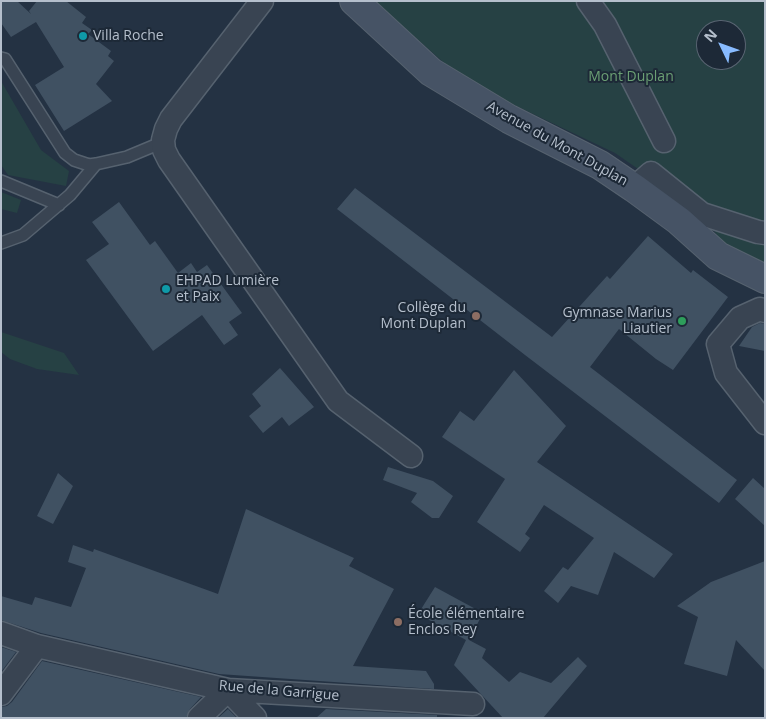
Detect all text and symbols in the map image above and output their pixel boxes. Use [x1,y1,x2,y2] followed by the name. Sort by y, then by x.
[696,20,746,70] north arrow
[699,25,721,46] text: N
[93,28,164,44] place label: Villa Roche
[77,30,89,42] marker: Villa Roche
[588,69,674,85] park label: Mont Duplan
[484,98,630,190] street label: Avenue du Mont Duplan
[176,273,279,306] place label: EHPAD Lumière et Paix
[160,283,172,295] marker: EHPAD Lumière et Paix
[381,300,466,332] place label: Collège du Mont Duplan
[562,305,672,338] place label: Gymnase Marius Liautier
[470,310,482,322] marker: Collège du Mont Duplan
[676,315,688,327] marker: Gymnase Marius Liautier
[408,606,524,638] place label: École élémentaire Enclos Rey
[392,616,404,628] marker: École élémentaire Enclos Rey
[218,677,340,705] street label: Rue de la Garrigue

